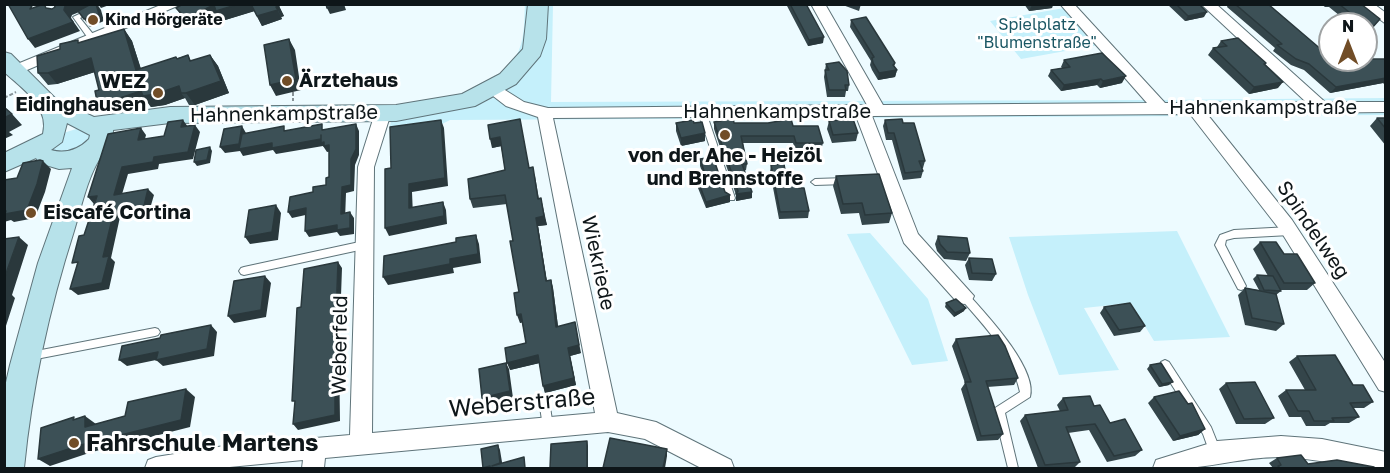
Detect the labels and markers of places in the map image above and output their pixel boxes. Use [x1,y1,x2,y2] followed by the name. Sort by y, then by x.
[105,10,223,30] place label: Kind Hörgeräte
[86,13,100,27] marker: Kind Hörgeräte
[299,69,398,93] place label: Ärztehaus
[15,70,146,117] place label: WEZ Eidinghausen
[280,74,294,88] marker: Ärztehaus
[151,86,165,100] marker: WEZ Eidinghausen
[718,128,732,142] marker: von der Ahe - Heizöl und Brennstoffe
[628,144,822,191] place label: von der Ahe - Heizöl und Brennstoffe
[43,201,191,225] place label: Eiscafé Cortina
[24,206,38,220] marker: Eiscafé Cortina
[86,429,319,457] place label: Fahrschule Martens
[67,436,81,450] marker: Fahrschule Martens

